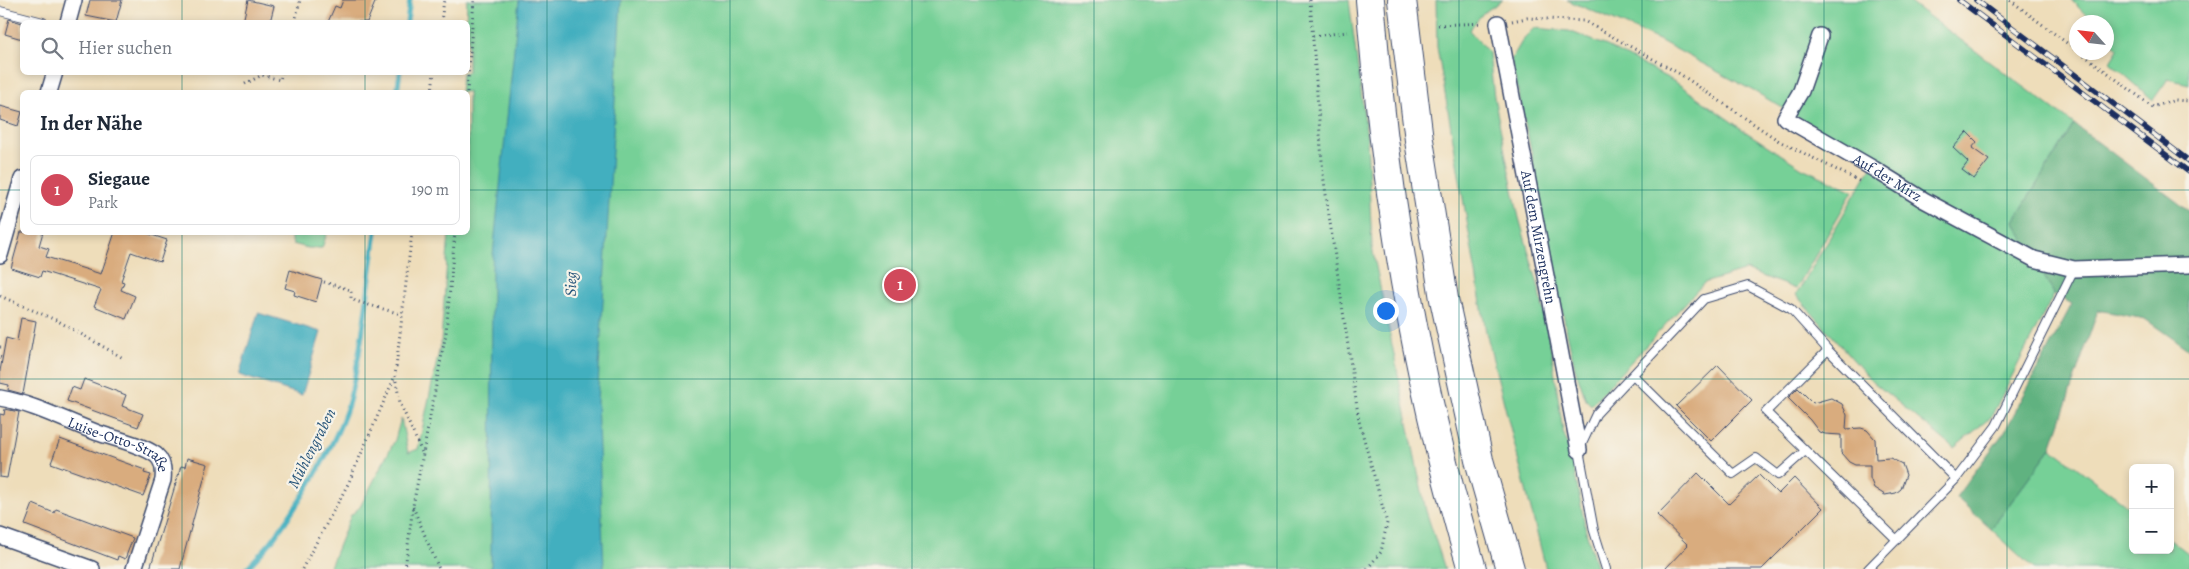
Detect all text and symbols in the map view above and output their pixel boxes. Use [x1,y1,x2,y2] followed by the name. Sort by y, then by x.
[2069,15,2114,60] north arrow
[20,20,470,75] search box
[38,34,66,62] icon: search
[78,35,172,61] text: Hier suchen
[40,109,142,137] text: In der Nähe
[1848,148,1926,206] street label: Auf der Mirz
[88,166,150,192] text: Siegaue
[1516,168,1561,306] street label: Auf dem Mirzengrehn
[54,179,60,201] text: 1
[411,179,449,201] text: 190 m
[88,192,118,214] text: Park
[884,266,916,304] pin: 1
[560,271,582,297] water label: Sieg
[1373,298,1399,324] your location
[282,405,341,492] water label: Mühlengraben
[65,412,173,474] street label: Luise-Otto-Straße
[2129,464,2174,554] map controls
[2129,464,2174,509] button: +
[2129,509,2174,554] button: −

